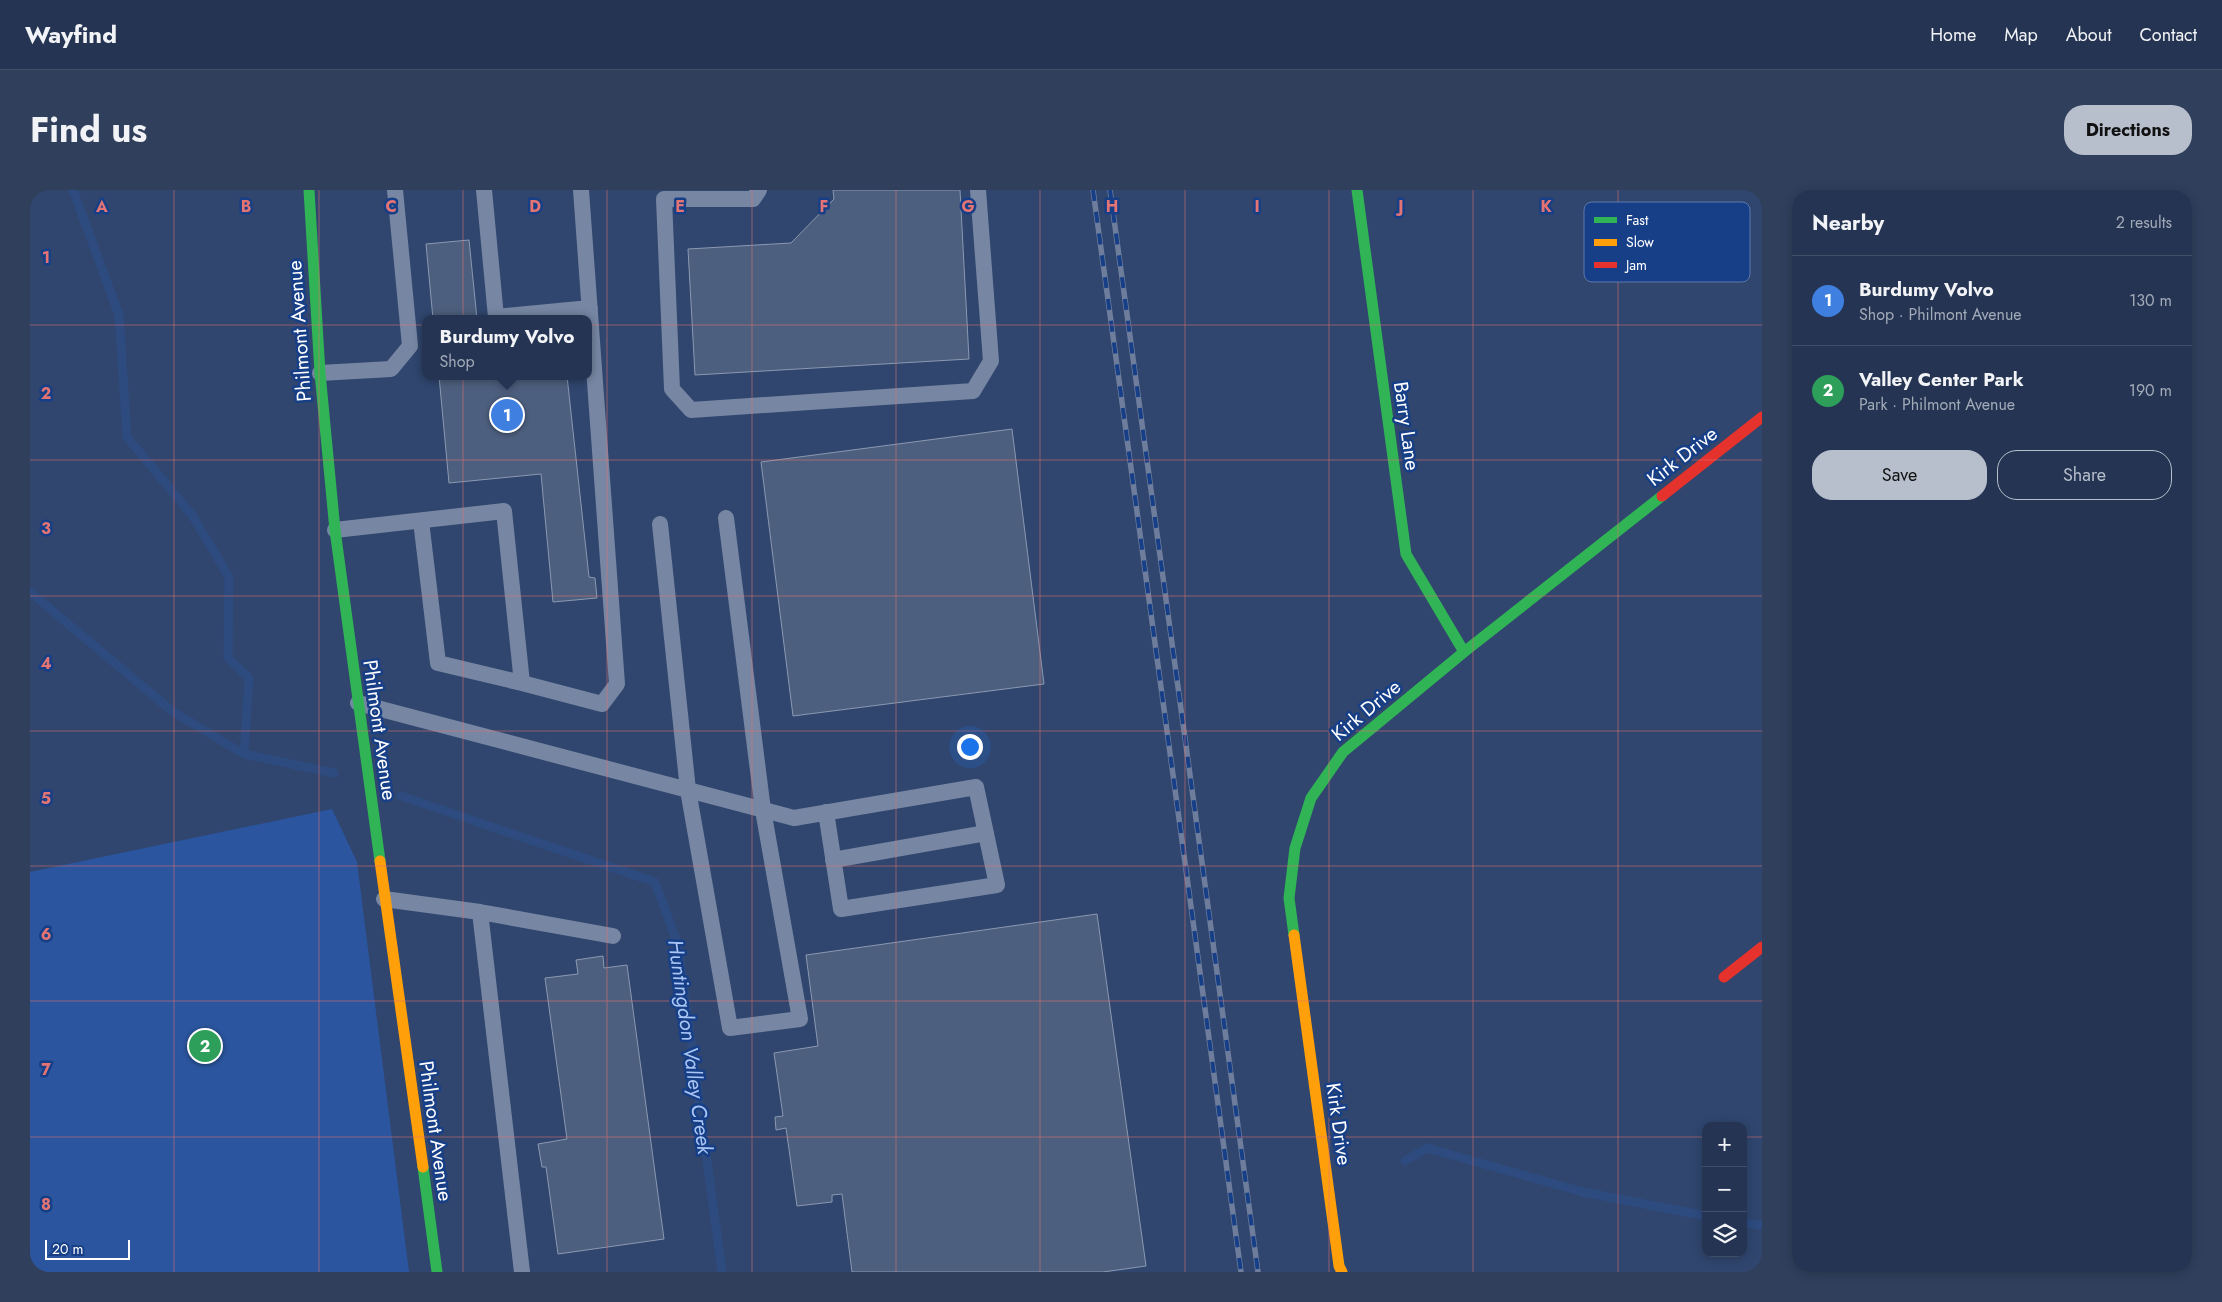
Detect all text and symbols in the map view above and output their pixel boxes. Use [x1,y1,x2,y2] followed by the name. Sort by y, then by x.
[25,17,117,52] text: Wayfind
[1930,22,1976,48] text: Home
[2004,22,2038,48] text: Map
[2066,22,2111,48] text: About
[2139,22,2197,48] text: Contact
[30,105,147,155] text: Find us
[2064,105,2192,155] button: Directions
[95,195,108,218] text: A
[241,195,251,218] text: B
[385,195,397,218] text: C
[529,195,541,218] text: D
[675,195,685,218] text: E
[820,195,828,218] text: F
[961,195,975,218] text: G
[1106,195,1118,218] text: H
[1254,195,1260,218] text: I
[1395,195,1404,218] text: J
[1540,195,1552,218] text: K
[1584,202,1750,282] legend
[1812,208,1884,238] text: Nearby
[1626,210,1649,230] text: Fast
[2116,211,2172,234] text: 2 results
[1626,232,1654,252] text: Slow
[42,246,50,269] text: 1
[1624,255,1647,275] text: Jam
[280,259,319,402] street label: Philmont Avenue
[1859,276,1994,303] text: Burdumy Volvo
[1824,289,1832,312] text: 1
[2129,289,2172,312] text: 130 m
[1859,303,2022,326] text: Shop · Philmont Avenue
[422,315,592,380] popup
[440,323,574,350] text: Burdumy Volvo
[440,350,475,373] text: Shop
[1859,366,2024,393] text: Valley Center Park
[1823,379,1833,402] text: 2
[2129,379,2172,402] text: 190 m
[1386,380,1427,472] street label: Barry Lane
[41,382,51,405] text: 2
[1859,393,2015,416] text: Park · Philmont Avenue
[491,396,523,434] pin: 1
[1641,420,1724,493] street label: Kirk Drive
[1812,450,1987,500] button: Save
[1997,450,2172,500] button: Share
[41,517,51,540] text: 3
[40,652,52,675] text: 4
[355,658,404,802] street label: Philmont Avenue
[1325,673,1407,748] street label: Kirk Drive
[957,734,983,760] your location
[41,787,51,810] text: 5
[41,923,51,946] text: 6
[660,938,720,1157] water label: Huntingdon Valley Creek
[189,1027,221,1065] pin: 2
[41,1058,51,1081] text: 7
[411,1059,460,1203] street label: Philmont Avenue
[1318,1081,1359,1167] street label: Kirk Drive
[1702,1122,1747,1257] map controls
[1702,1122,1747,1167] button: +
[1702,1167,1747,1212] button: −
[41,1193,51,1216] text: 8
[1702,1212,1747,1257] button: layers
[45,1237,130,1260] scale bar
[52,1239,84,1259] text: 20 m

